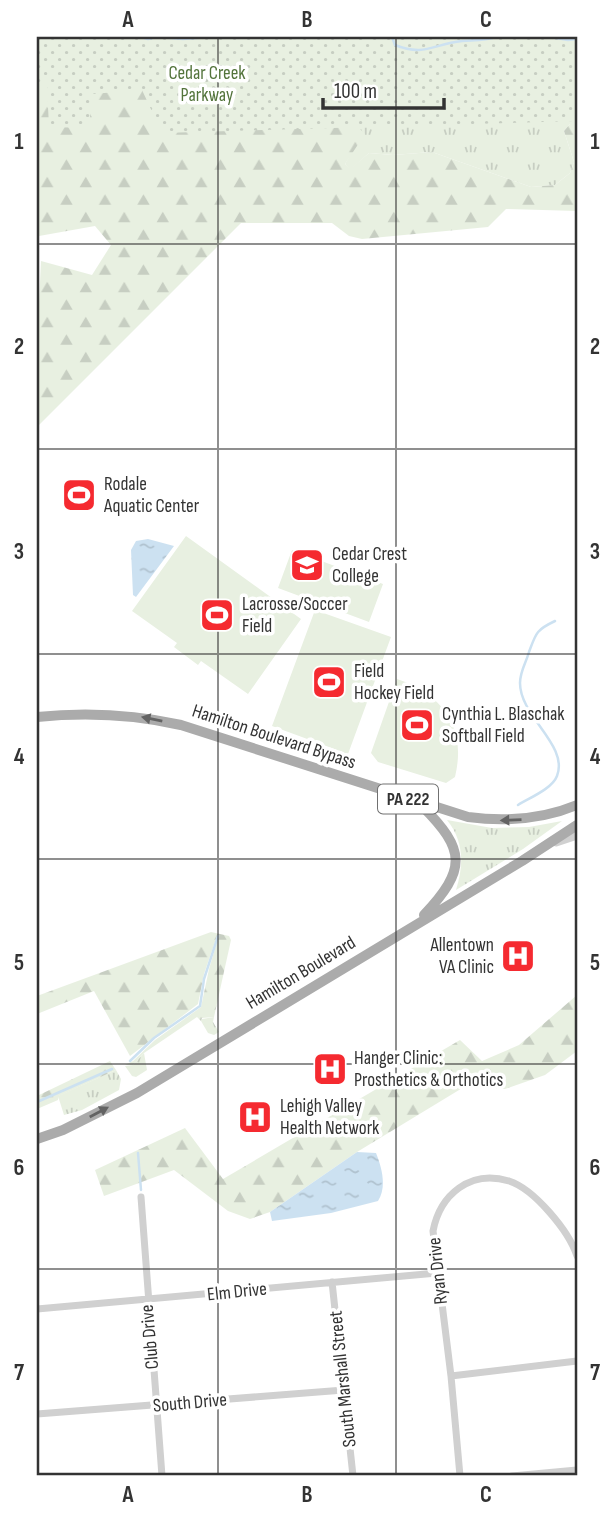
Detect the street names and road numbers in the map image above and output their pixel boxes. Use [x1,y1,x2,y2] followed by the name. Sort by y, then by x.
[189,700,359,774] street label: Hamilton Boulevard Bypass
[378,784,438,814] road number: PA 222
[242,931,360,1015] street label: Hamilton Boulevard
[423,1236,453,1306] street label: Ryan Drive
[206,1277,268,1307] street label: Elm Drive
[136,1304,164,1370] street label: Club Drive
[324,1309,362,1448] street label: South Marshall Street
[152,1388,228,1418] street label: South Drive

